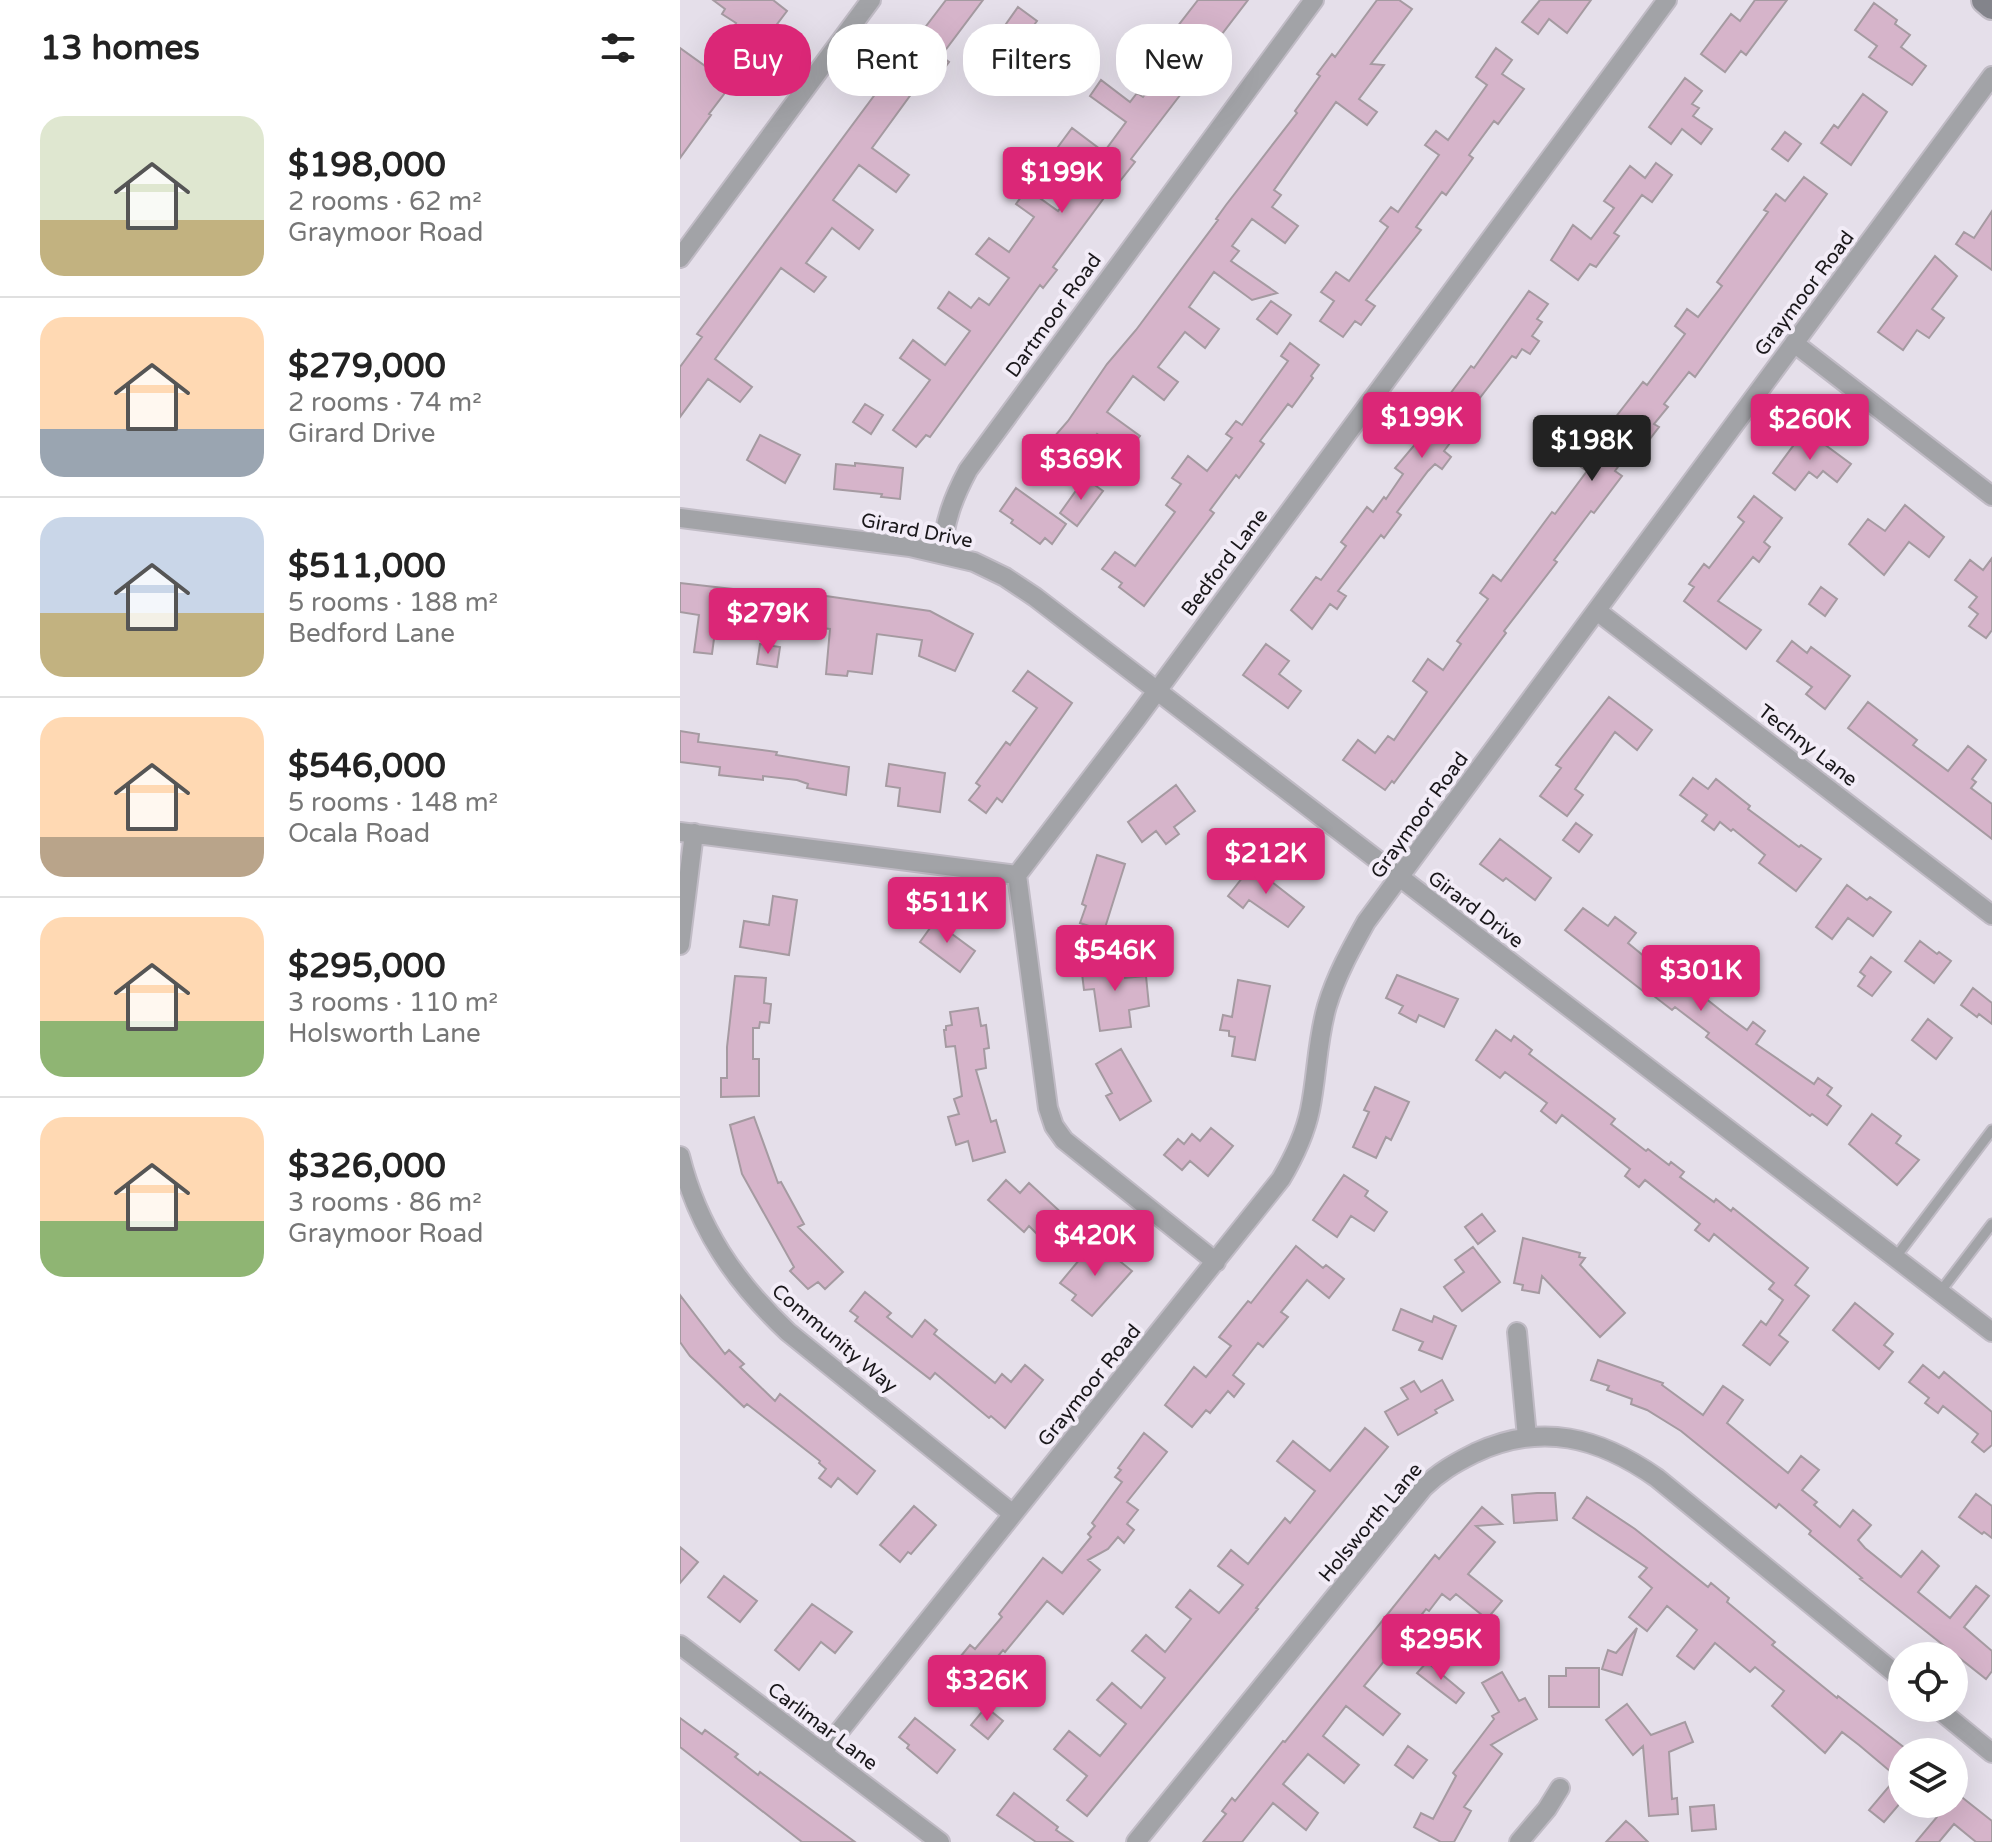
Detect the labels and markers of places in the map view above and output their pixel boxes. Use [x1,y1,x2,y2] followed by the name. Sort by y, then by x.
[1006,147,1118,215] pin: $199K
[1366,392,1478,460] pin: $199K
[1754,394,1866,462] pin: $260K
[1536,415,1648,483] pin: $198K
[1025,434,1137,502] pin: $369K
[712,588,824,656] pin: $279K
[1210,828,1322,896] pin: $212K
[891,877,1003,945] pin: $511K
[1059,925,1171,993] pin: $546K
[1645,945,1757,1013] pin: $301K
[1039,1210,1151,1278] pin: $420K
[1385,1614,1497,1682] pin: $295K
[931,1655,1043,1723] pin: $326K

